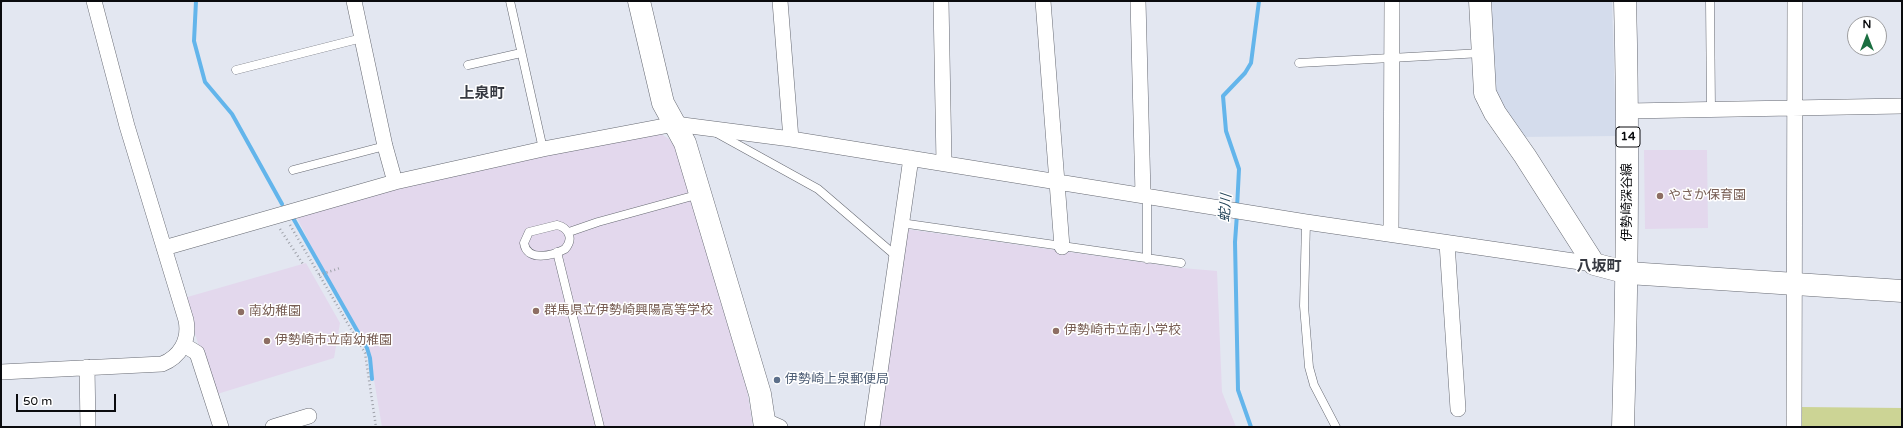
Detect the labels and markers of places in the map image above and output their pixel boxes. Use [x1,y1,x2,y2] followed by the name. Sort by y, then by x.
[1668,188,1746,204] place label: やさか保育園
[1655,191,1665,201] marker: やさか保育園
[544,303,713,319] place label: 群馬県立伊勢崎興陽高等学校
[249,304,301,320] place label: 南幼稚園
[531,306,541,316] marker: 群馬県立伊勢崎興陽高等学校
[236,307,246,317] marker: 南幼稚園
[1064,323,1181,339] place label: 伊勢崎市立南小学校
[1051,326,1061,336] marker: 伊勢崎市立南小学校
[275,333,392,349] place label: 伊勢崎市立南幼稚園
[262,336,272,346] marker: 伊勢崎市立南幼稚園
[785,372,889,388] place label: 伊勢崎上泉郵便局
[772,375,782,385] marker: 伊勢崎上泉郵便局

